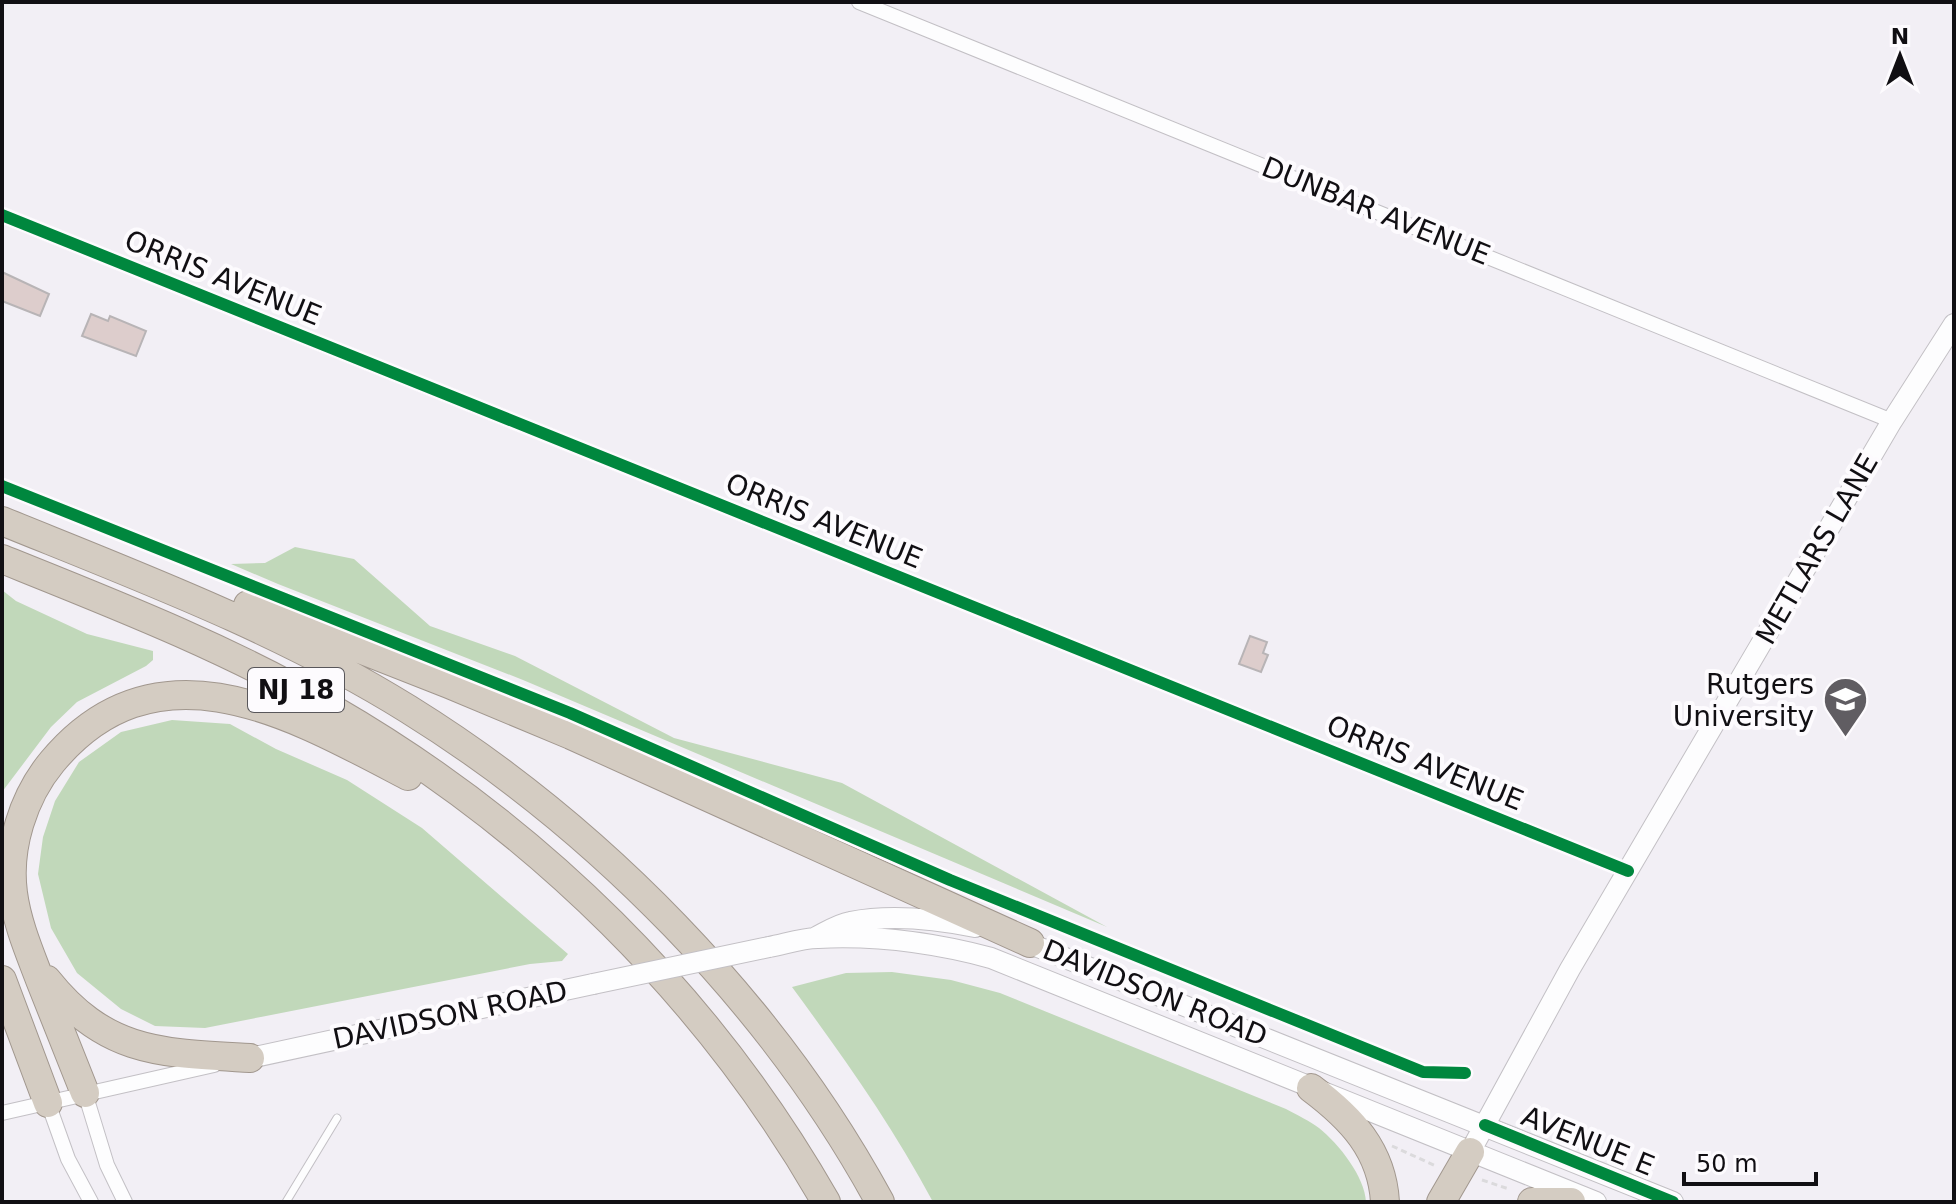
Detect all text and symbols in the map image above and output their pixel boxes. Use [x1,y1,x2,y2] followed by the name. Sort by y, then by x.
[1860,16,1940,96] north arrow
[1891,24,1909,49] text: N
[1257,150,1495,272] street label: DUNBAR AVENUE
[120,224,326,332] street label: ORRIS AVENUE
[1749,448,1885,650] street label: METLARS LANE
[721,467,927,575] street label: ORRIS AVENUE
[248,668,344,712] road number: NJ 18
[1673,668,1814,733] place label: Rutgers University
[1821,676,1869,739] school or university icon: Rutgers University
[1322,709,1528,817] street label: ORRIS AVENUE
[1038,933,1272,1053] street label: DAVIDSON ROAD
[330,974,570,1056] street label: DAVIDSON ROAD
[1517,1099,1659,1183] street label: AVENUE E
[1684,1136,1816,1186] scale bar
[1696,1150,1758,1178] text: 50 m

